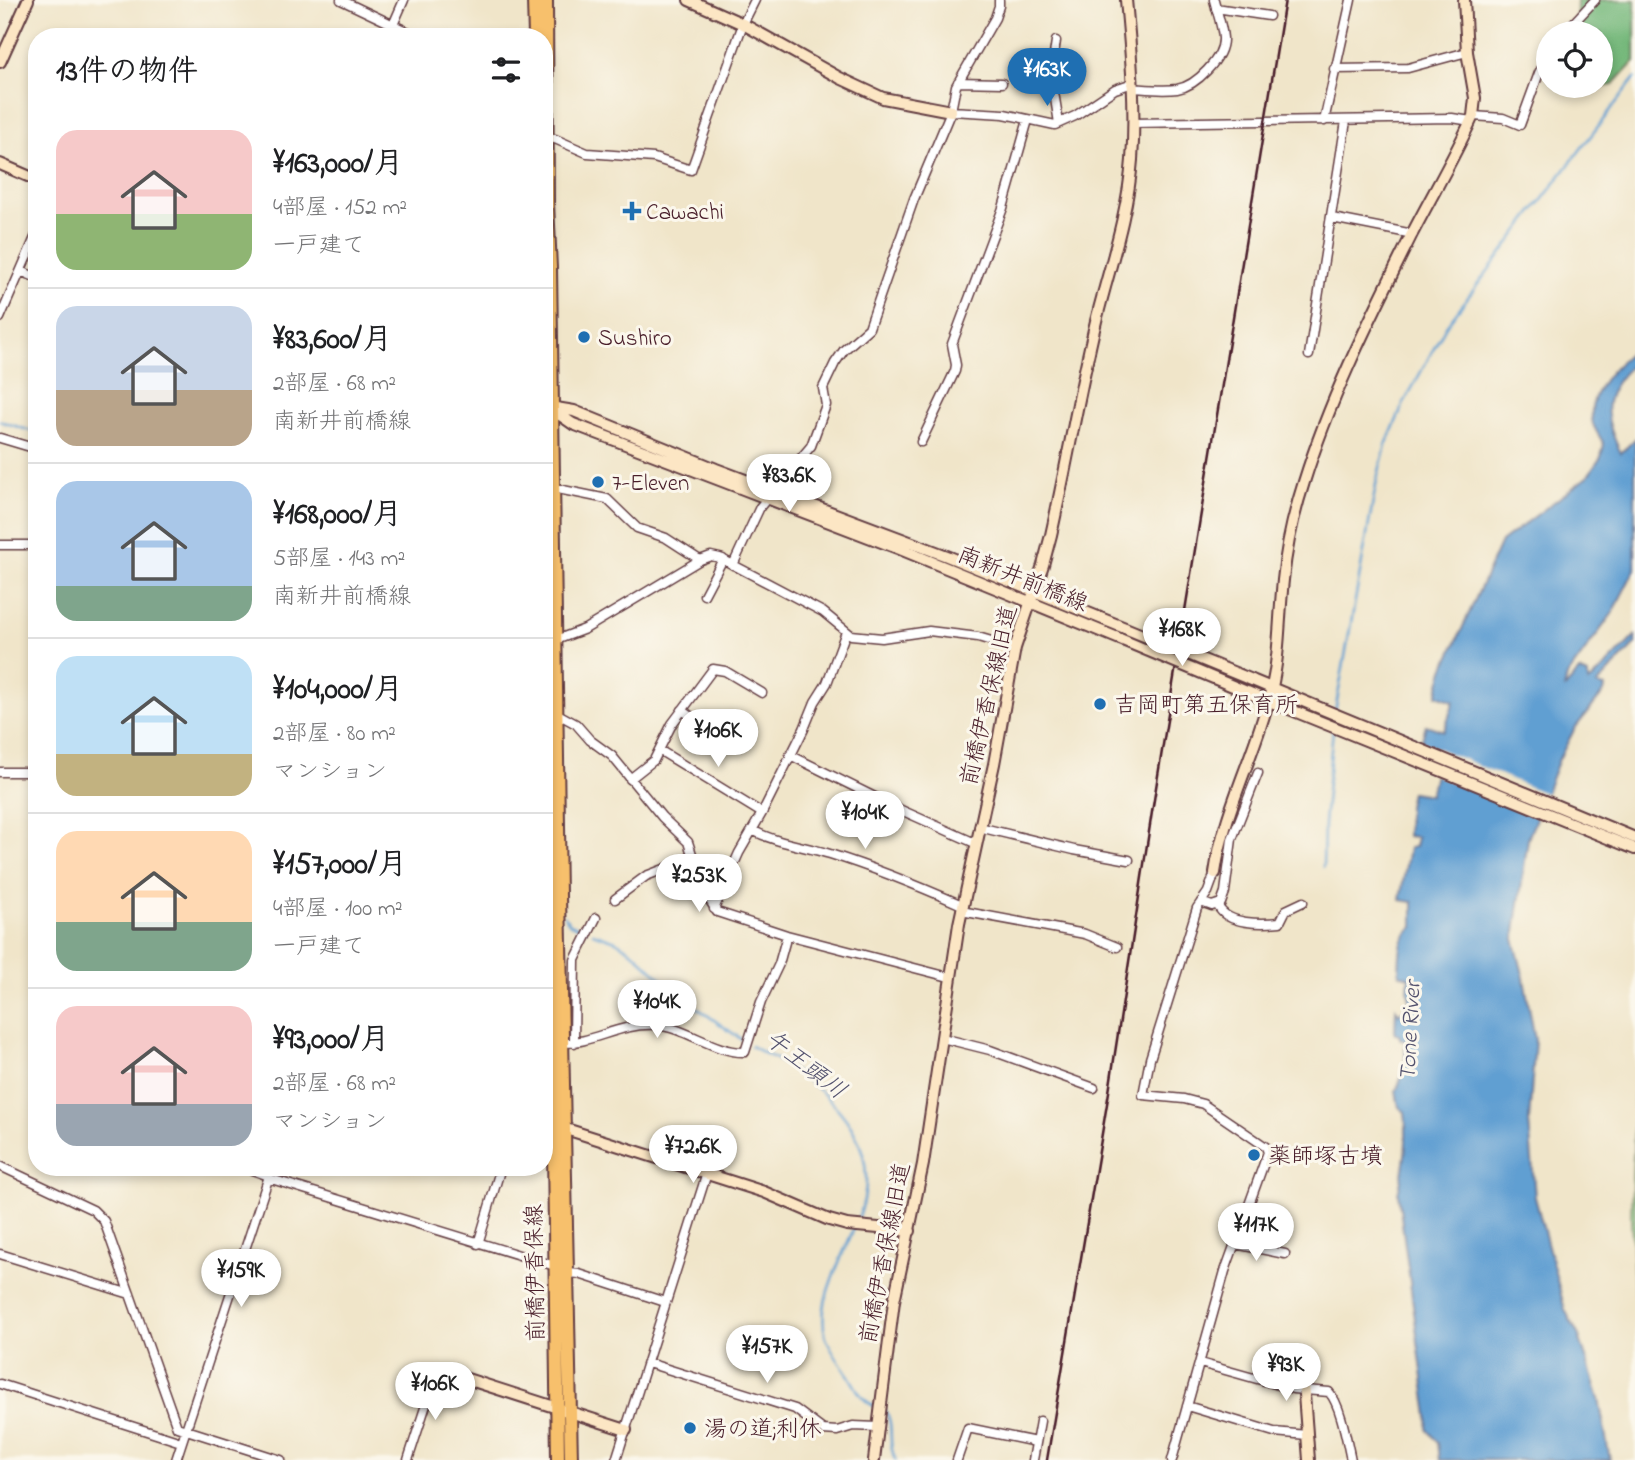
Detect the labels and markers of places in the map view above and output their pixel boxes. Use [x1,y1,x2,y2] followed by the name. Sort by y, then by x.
[998,48,1096,108] pin: ¥163K
[646,197,724,230] place label: Cawachi
[624,203,640,219] marker: Cawachi
[598,323,672,356] place label: Sushiro
[576,329,592,345] marker: Sushiro
[732,454,846,514] pin: ¥83.6K
[612,468,689,501] place label: 7-Eleven
[590,474,606,490] marker: 7-Eleven
[1133,608,1231,668] pin: ¥168K
[1114,690,1298,723] place label: 吉岡町第五保育所
[1092,696,1108,712] marker: 吉岡町第五保育所
[669,710,767,769] pin: ¥106K
[816,792,914,851] pin: ¥104K
[650,855,748,914] pin: ¥253K
[608,981,706,1040] pin: ¥104K
[636,1126,750,1185] pin: ¥72.6K
[1268,1141,1383,1174] place label: 薬師塚古墳
[1246,1147,1262,1163] marker: 薬師塚古墳
[1207,1204,1305,1263] pin: ¥117K
[192,1250,290,1309] pin: ¥159K
[718,1326,816,1385] pin: ¥157K
[1245,1344,1327,1403] pin: ¥93K
[386,1362,484,1422] pin: ¥106K
[704,1414,822,1447] place label: 湯の道;利休
[682,1420,698,1436] marker: 湯の道;利休

